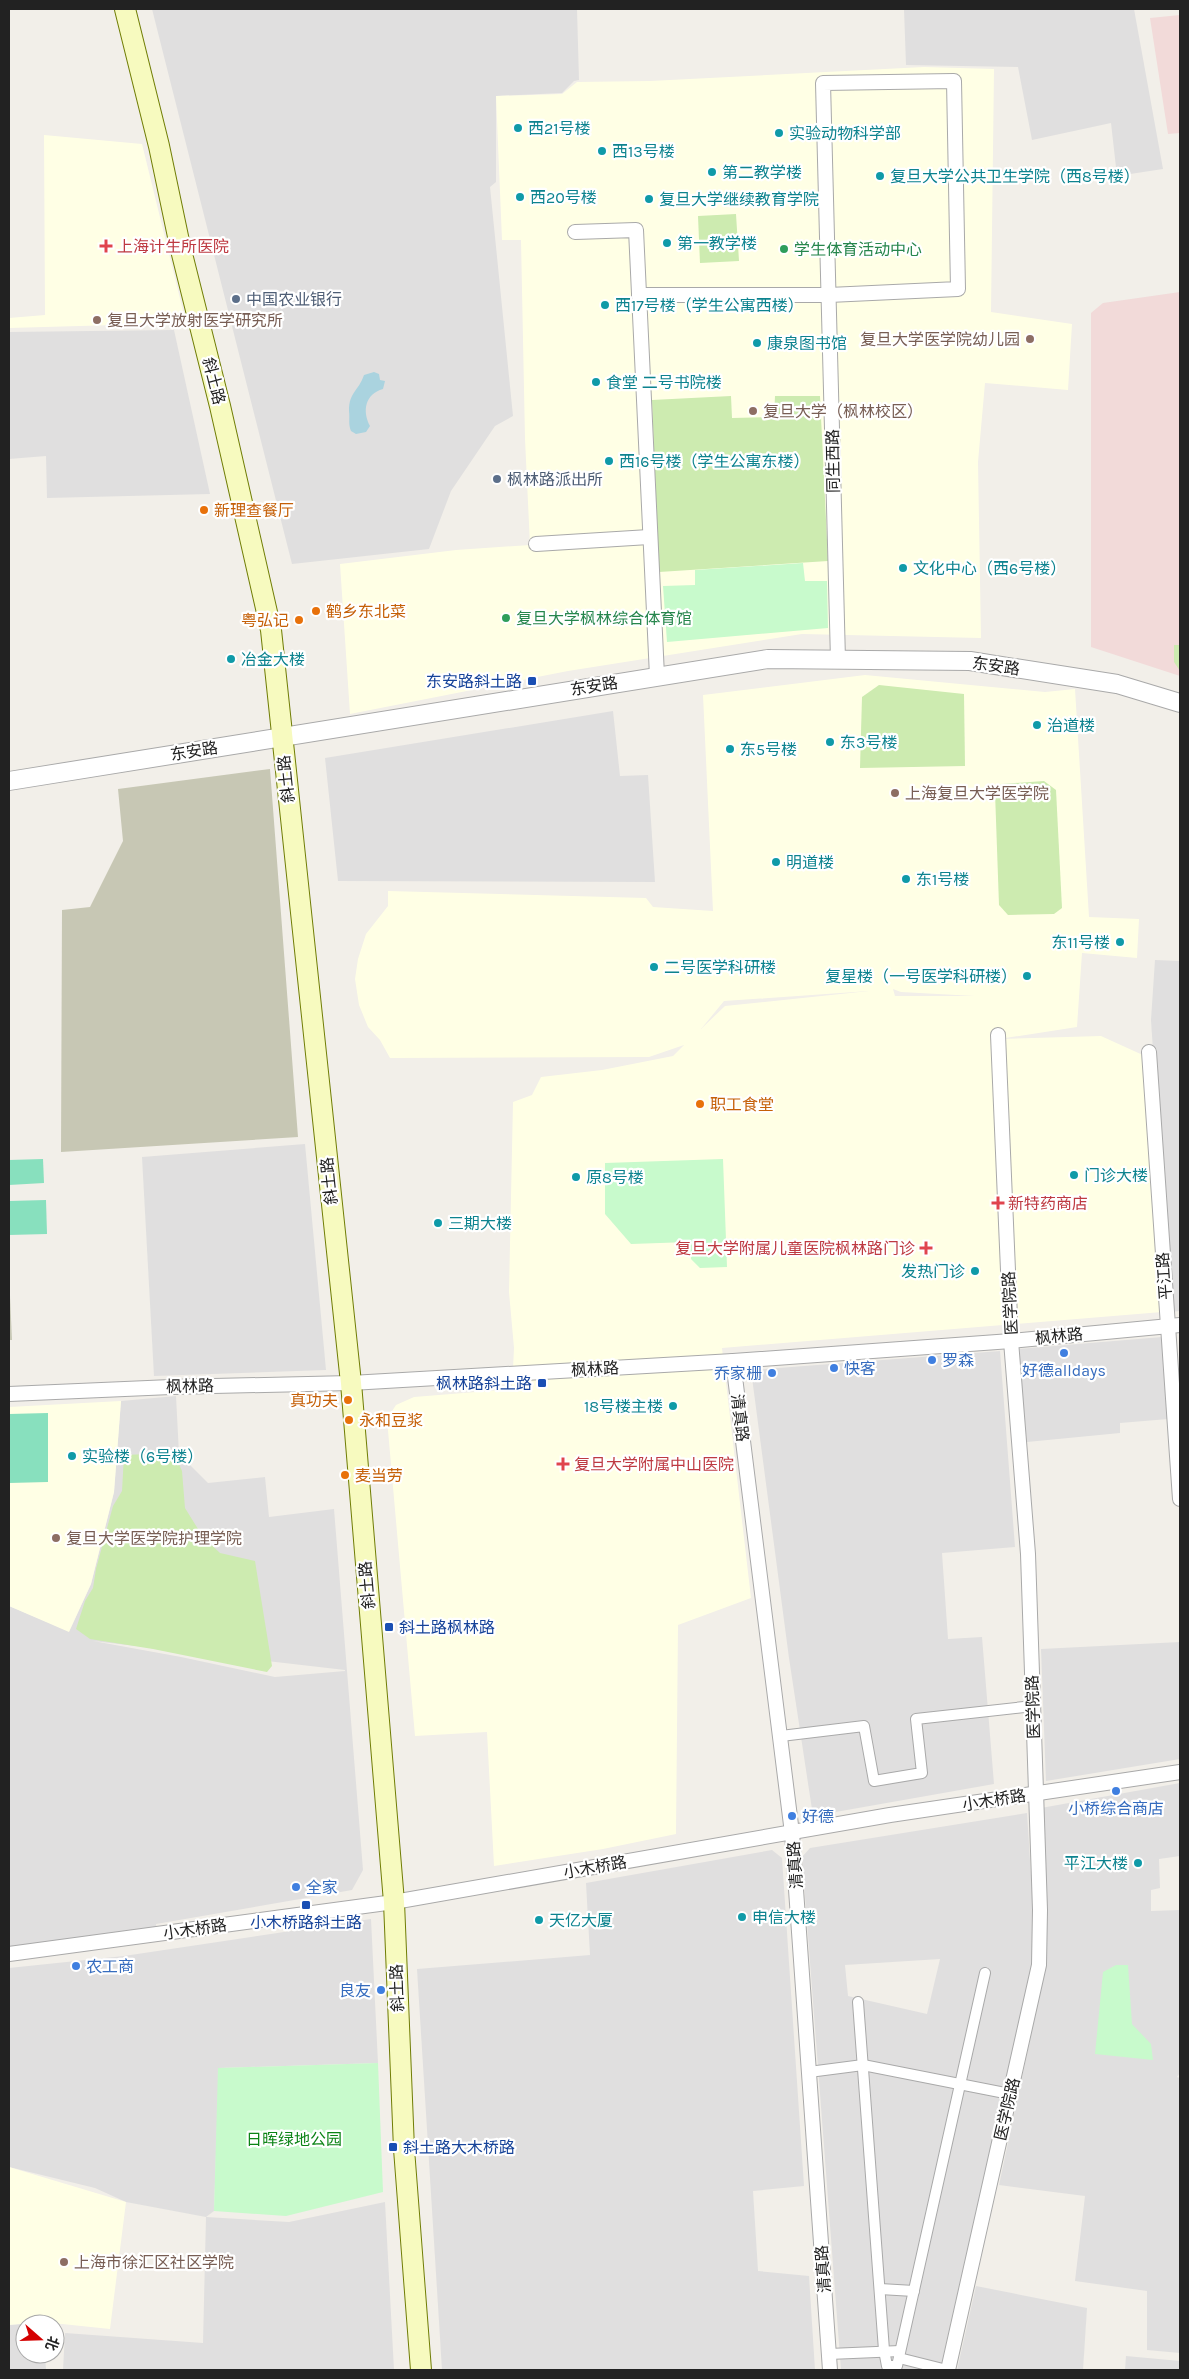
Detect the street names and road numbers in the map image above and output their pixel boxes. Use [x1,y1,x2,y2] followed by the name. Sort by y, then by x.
[199,355,229,407] street label: 斜土路
[823,429,843,493] street label: 同生西路
[971,653,1021,679] street label: 东安路
[569,673,619,699] street label: 东安路
[169,738,219,764] street label: 东安路
[274,754,298,804] street label: 斜土路
[317,1156,341,1206] street label: 斜土路
[1153,1251,1175,1301] street label: 平江路
[999,1271,1021,1335] street label: 医学院路
[1034,1324,1084,1348] street label: 枫林路
[571,1358,619,1380] street label: 枫林路
[166,1376,214,1396] street label: 枫林路
[728,1393,752,1443] street label: 清真路
[355,1560,379,1610] street label: 斜土路
[1022,1675,1044,1739] street label: 医学院路
[961,1786,1027,1814] street label: 小木桥路
[784,1840,806,1890] street label: 清真路
[562,1852,628,1882] street label: 小木桥路
[162,1915,228,1943] street label: 小木桥路
[387,1964,407,2012] street label: 斜土路
[991,2076,1023,2142] street label: 医学院路
[812,2244,834,2294] street label: 清真路

